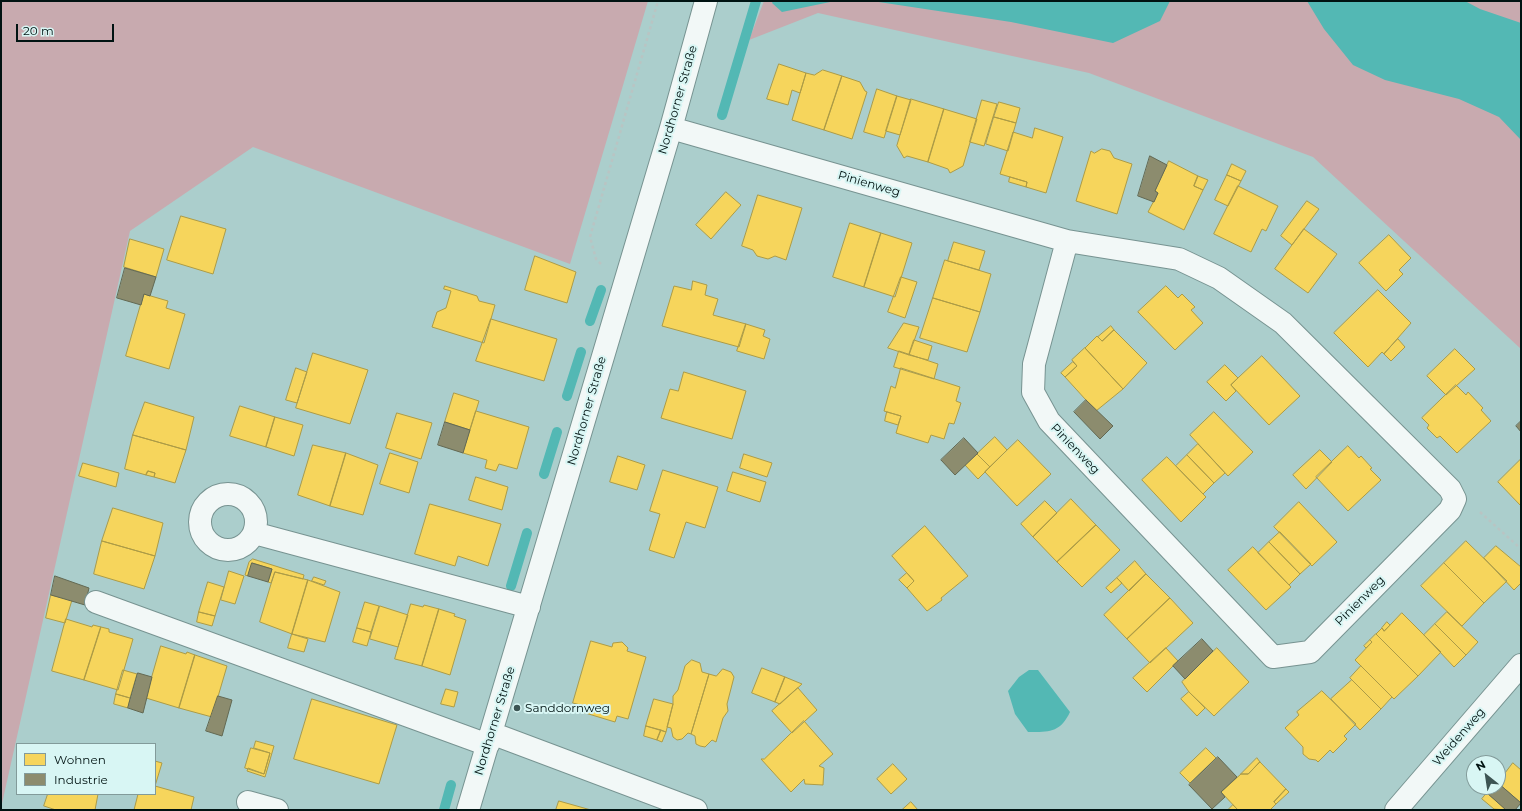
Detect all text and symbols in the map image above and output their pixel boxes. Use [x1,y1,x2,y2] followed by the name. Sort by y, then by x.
[18,16,116,42] scale bar
[23,23,54,38] text: 20 m
[656,44,700,156] street label: Nordhorner Straße
[836,168,902,200] street label: Pinienweg
[565,355,609,467] street label: Nordhorner Straße
[1048,421,1102,477] street label: Pinienweg
[1332,573,1388,629] street label: Pinienweg
[472,665,518,777] street label: Nordhorner Straße
[525,701,610,715] place label: Sanddornweg
[512,703,522,713] marker: Sanddornweg
[1430,705,1488,769] street label: Weidenweg
[16,743,156,795] legend
[54,752,106,767] text: Wohnen
[1466,755,1506,795] north arrow
[1473,757,1488,774] text: N
[54,772,108,787] text: Industrie

